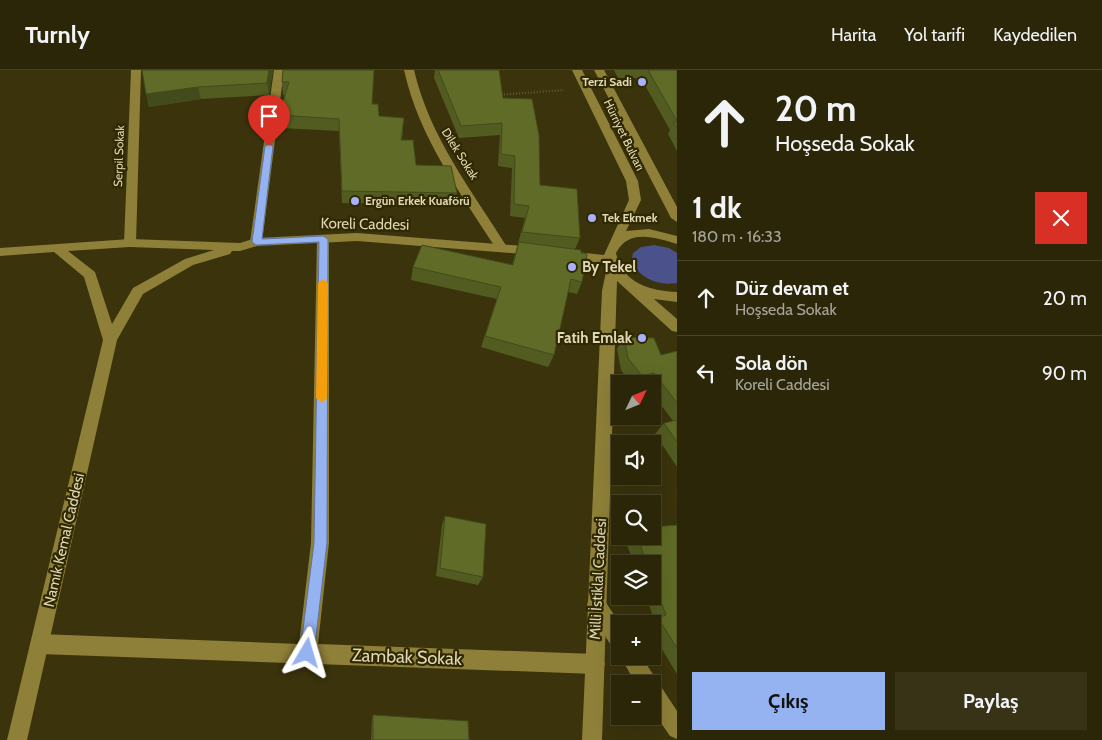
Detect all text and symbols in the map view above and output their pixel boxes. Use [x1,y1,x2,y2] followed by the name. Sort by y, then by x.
[25,20,90,49] text: Turnly
[831,24,876,46] text: Harita
[904,24,965,46] text: Yol tarifi
[993,24,1077,46] text: Kaydedilen
[582,74,632,89] place label: Terzi Sadi
[636,76,648,88] marker: Terzi Sadi
[775,87,857,130] text: 20 m
[692,90,757,155] icon: ahead
[248,95,290,146] pin
[601,97,648,173] street label: Hürriyet Bulvarı
[255,102,283,130] icon: arrive
[110,124,127,187] street label: Serpil Sokak
[439,125,483,183] street label: Dilek Sokak
[775,130,915,157] text: Hoşseda Sokak
[692,189,742,226] text: 1 dk
[1035,192,1087,244] button: close
[365,193,470,208] place label: Ergün Erkek Kuaförü
[349,195,361,207] marker: Ergün Erkek Kuaförü
[602,210,658,225] place label: Tek Ekmek
[586,212,598,224] marker: Tek Ekmek
[320,214,410,234] street label: Koreli Caddesi
[692,227,782,246] text: 180 m · 16:33
[582,258,636,276] place label: By Tekel
[566,261,578,273] marker: By Tekel
[735,277,849,300] text: Düz devam et
[692,284,720,312] icon: ahead
[1043,287,1087,310] text: 20 m
[735,300,837,319] text: Hoşseda Sokak
[557,329,633,347] place label: Fatih Emlak
[636,332,648,344] marker: Fatih Emlak
[735,352,808,375] text: Sola dön
[692,359,720,387] icon: left
[1042,362,1087,385] text: 90 m
[611,375,661,425] north arrow
[611,375,661,725] map controls
[735,375,830,394] text: Koreli Caddesi
[611,435,661,485] button: sound
[40,471,88,609] street label: Namık Kemal Caddesi
[611,495,661,545] button: search
[585,518,610,640] street label: Milli İstiklal Caddesi
[611,555,661,605] button: layers
[611,615,661,665] button: +
[280,626,332,678] position arrow
[352,644,463,670] street label: Zambak Sokak
[692,672,885,730] button: Çıkış
[895,672,1087,730] button: Paylaş
[611,675,661,725] button: −

